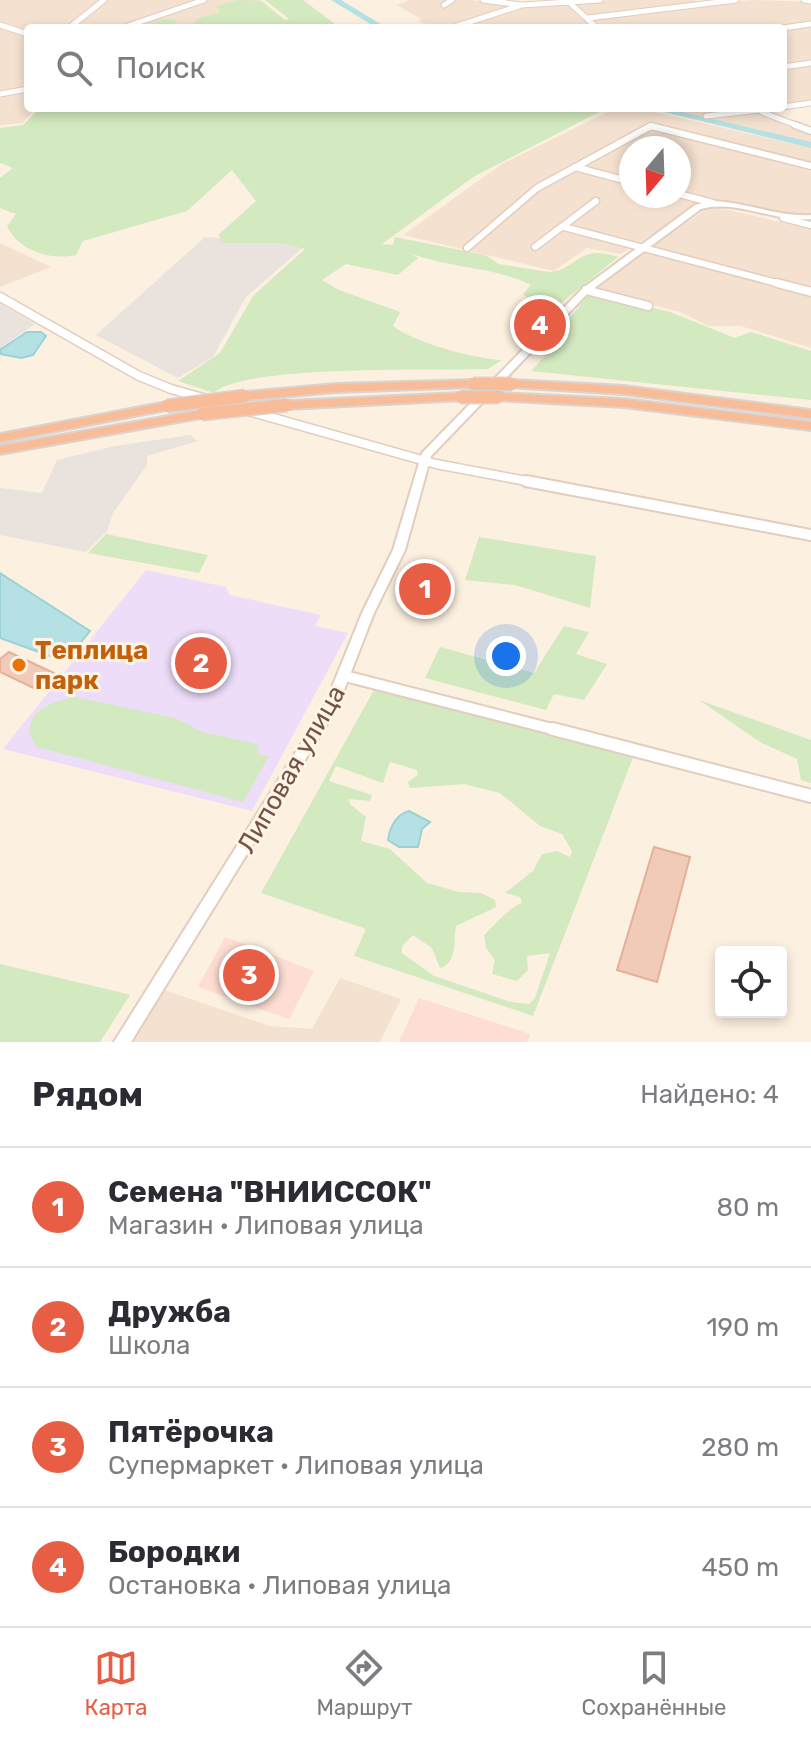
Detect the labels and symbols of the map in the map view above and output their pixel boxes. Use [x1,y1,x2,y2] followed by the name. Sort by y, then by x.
[619,136,691,208] north arrow
[514,295,566,355] pin: 4
[399,559,451,619] pin: 1
[175,633,227,693] pin: 2
[35,635,148,696] place label: Теплица парк
[486,636,526,676] your location
[10,656,28,674] marker: Теплица парк
[231,680,352,859] street label: Липовая улица
[223,945,275,1005] pin: 3

